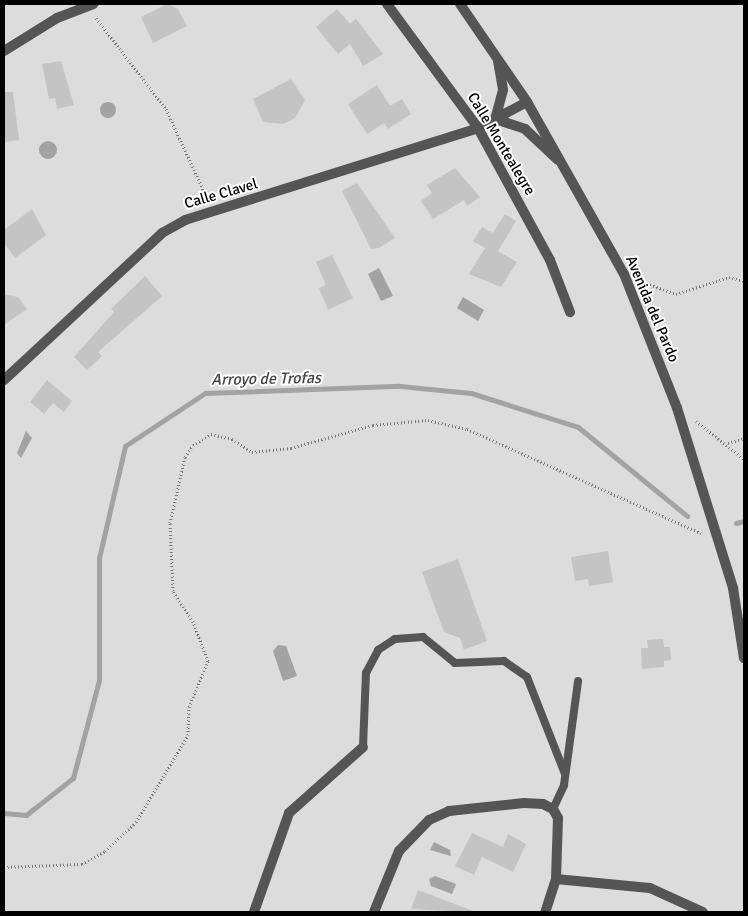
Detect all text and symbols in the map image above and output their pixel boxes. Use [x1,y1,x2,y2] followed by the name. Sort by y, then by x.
[463,89,539,199] street label: Calle Montealegre
[182,175,260,213] street label: Calle Clavel
[621,253,683,365] street label: Avenida del Pardo
[211,368,321,390] water label: Arroyo de Trofas

